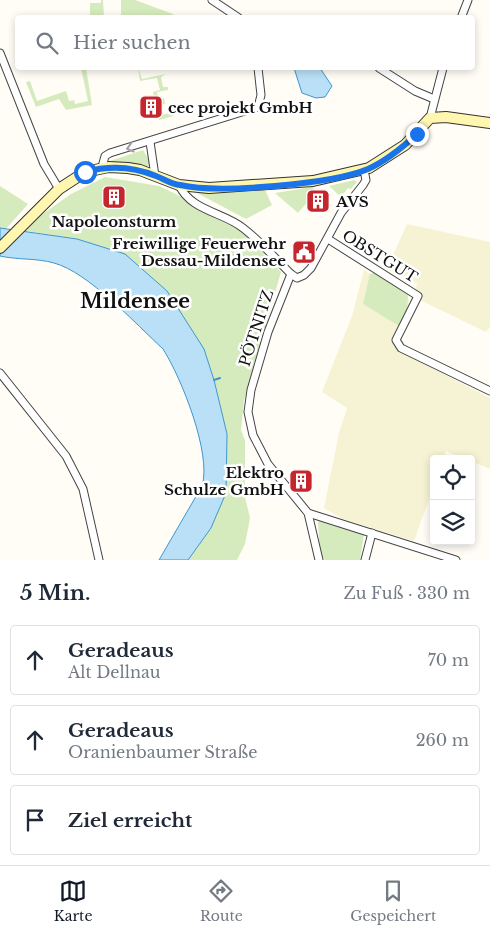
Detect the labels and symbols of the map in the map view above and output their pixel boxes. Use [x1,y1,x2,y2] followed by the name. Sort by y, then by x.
[138,94,164,120] building icon: cec projekt GmbH
[168,98,313,117] place label: cec projekt GmbH
[406,123,429,146] route end
[127,142,135,152] one-way arrow
[74,161,97,184] route start
[101,184,127,210] building icon: Napoleonsturm
[305,188,331,214] building icon: AVS
[335,192,369,211] place label: AVS
[52,212,177,231] place label: Napoleonsturm
[339,225,421,287] street label: OBSTGUT
[112,234,287,270] place label: Freiwillige Feuerwehr Dessau-Mildensee
[291,239,317,265] public building icon: Freiwillige Feuerwehr Dessau-Mildensee
[235,287,277,369] street label: PÖTNITZ
[80,289,190,313] district label: Mildensee
[164,463,284,499] place label: Elektro Schulze GmbH
[288,468,314,494] building icon: Elektro Schulze GmbH

